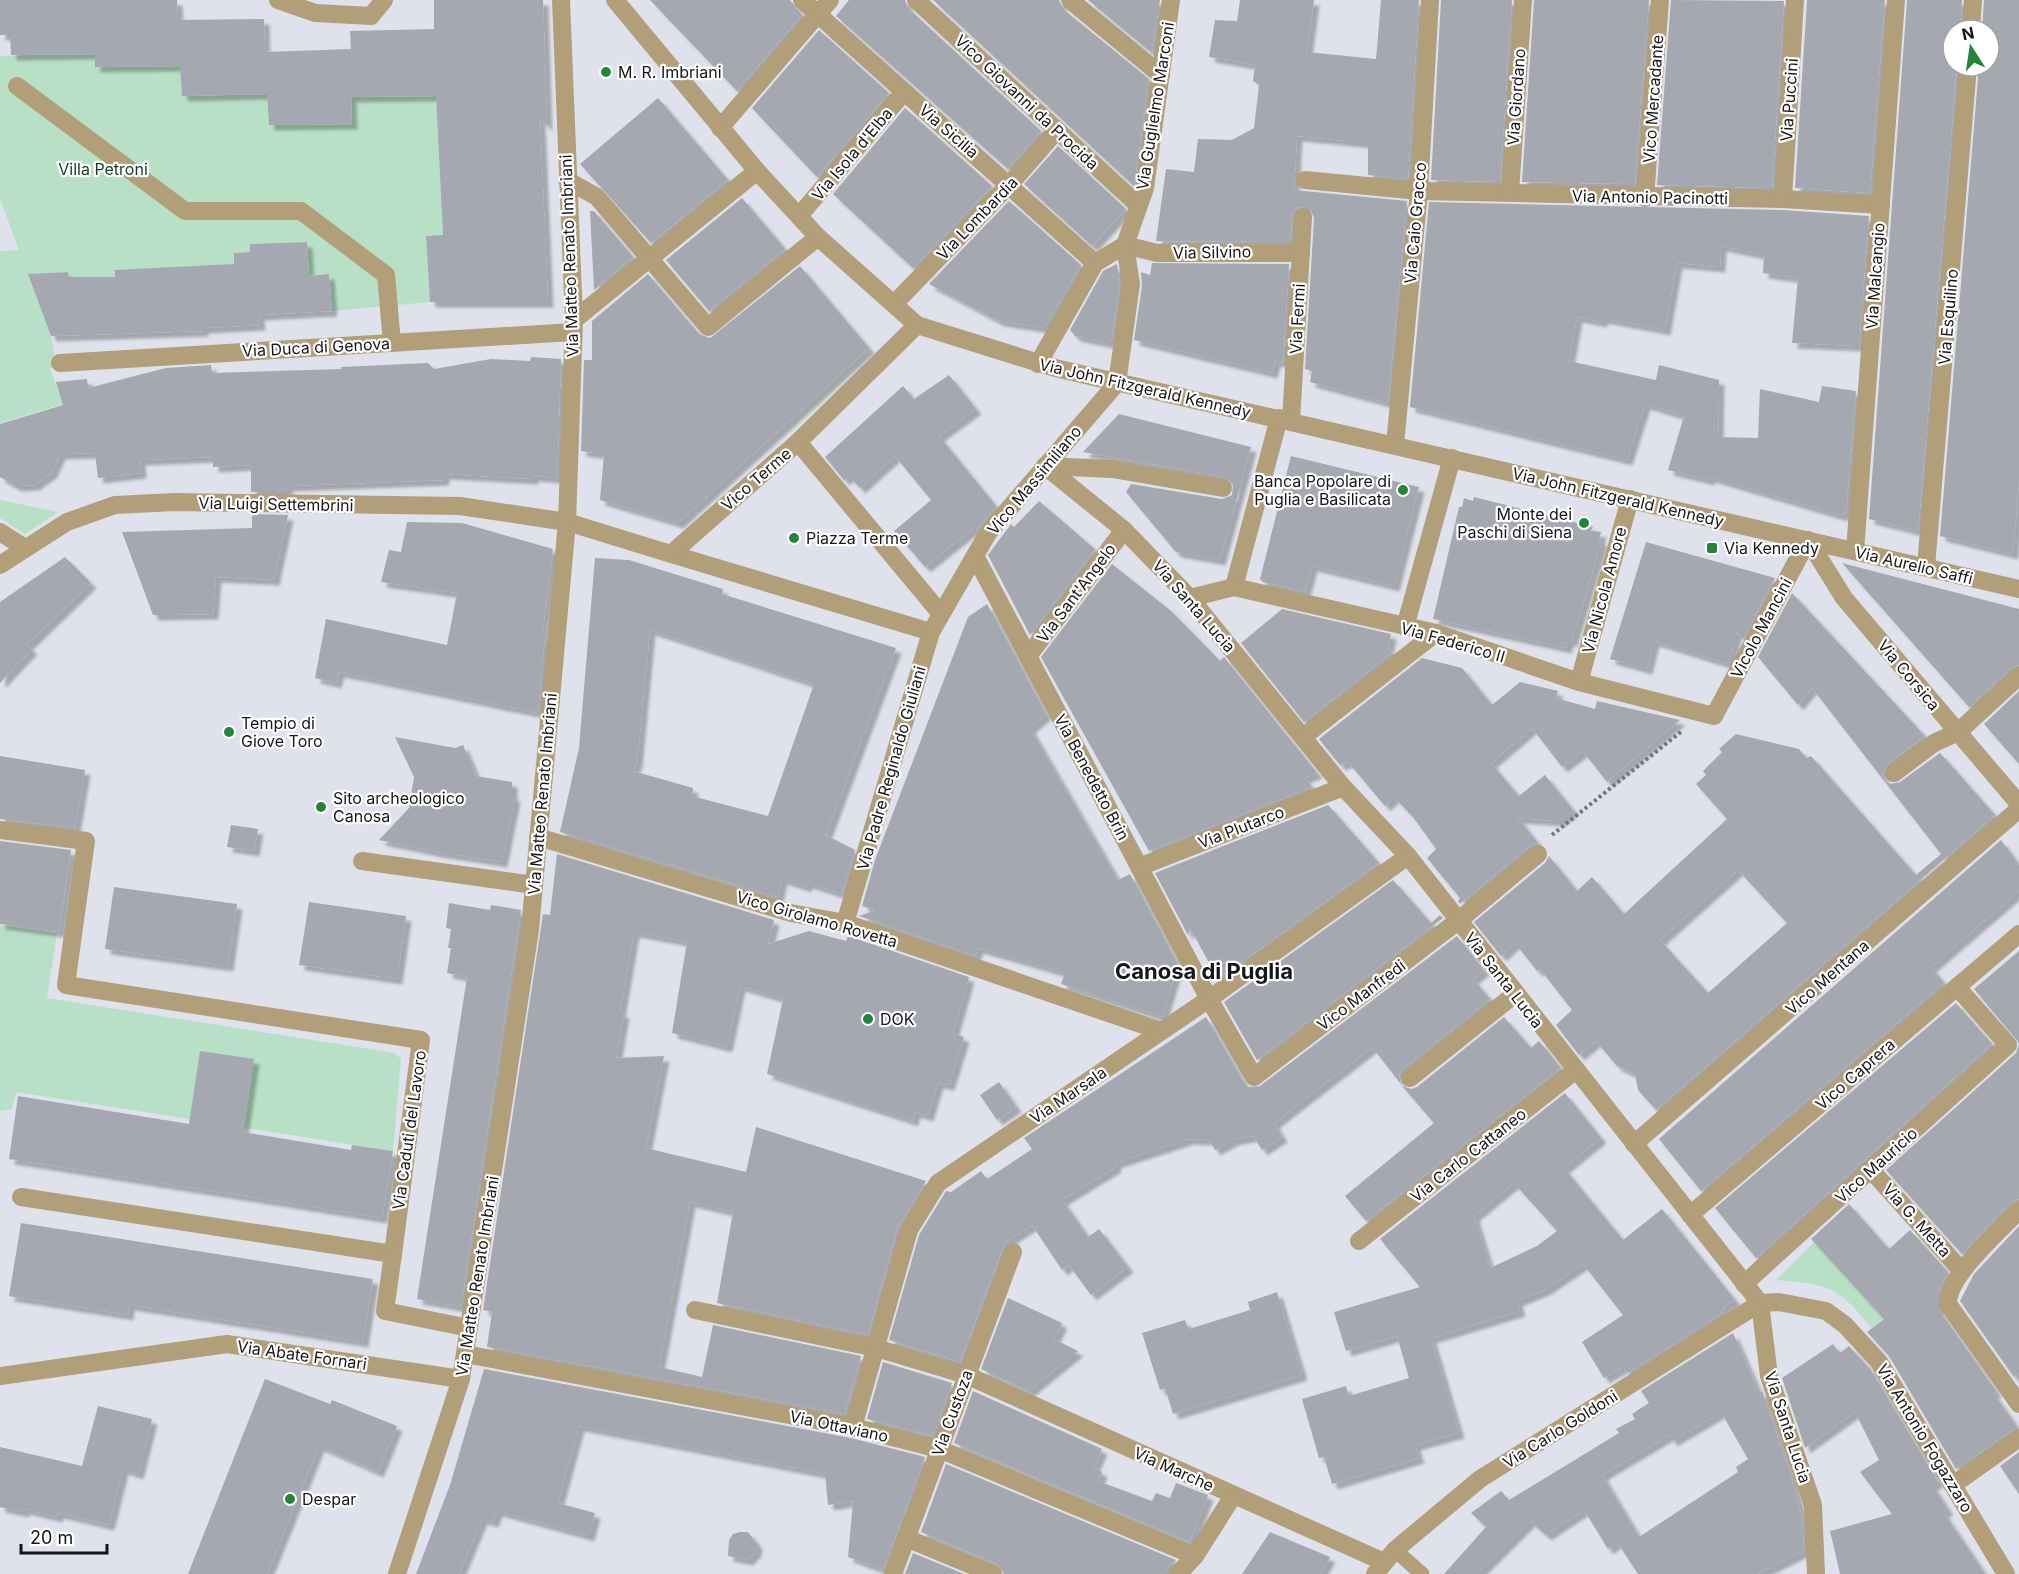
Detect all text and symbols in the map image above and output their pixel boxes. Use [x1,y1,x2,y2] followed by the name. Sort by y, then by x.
[1941,18,2001,78] north arrow
[1132,21,1178,191] street label: Via Guglielmo Marconi
[1960,22,1976,44] text: N
[951,30,1103,174] street label: Vico Giovanni da Procida
[1639,34,1667,164] street label: Vico Mercadante
[1503,48,1529,146] street label: Via Giordano
[1776,58,1802,142] street label: Via Puccini
[618,62,722,82] place label: M. R. Imbriani
[599,65,613,79] marker: M. R. Imbriani
[915,100,983,162] street label: Via Sicilia
[807,103,897,205] street label: Via Isola d'Elba
[555,154,583,358] street label: Via Matteo Renato Imbriani
[58,159,148,179] park label: Villa Petroni
[1400,161,1430,285] street label: Via Caio Gracco
[932,172,1022,264] street label: Via Lombardia
[1572,186,1728,208] street label: Via Antonio Pacinotti
[1861,222,1889,330] street label: Via Malcangio
[1173,241,1251,263] street label: Via Silvino
[1934,268,1962,366] street label: Via Esquilino
[1285,283,1309,355] street label: Via Fermi
[241,333,391,361] street label: Via Duca di Genova
[1037,354,1253,422] street label: Via John Fitzgerald Kennedy
[983,421,1085,539] street label: Vico Massimiliano
[717,443,795,515] street label: Vico Terme
[1510,463,1726,531] street label: Via John Fitzgerald Kennedy
[1254,471,1391,509] place label: Banca Popolare di Puglia e Basilicata
[1396,483,1410,497] marker: Banca Popolare di Puglia e Basilicata
[198,493,354,515] street label: Via Luigi Settembrini
[1457,504,1572,542] place label: Monte dei Paschi di Siena
[1577,516,1591,530] marker: Monte dei Paschi di Siena
[1577,525,1631,655] street label: Via Nicola Amore
[806,528,908,548] place label: Piazza Terme
[787,531,801,545] marker: Piazza Terme
[1724,538,1819,558] place label: Via Kennedy
[1032,539,1120,647] street label: Via Sant'Angelo
[1705,541,1719,555] marker: Via Kennedy
[1853,542,1975,588] street label: Via Aurelio Saffi
[1148,556,1240,656] street label: Via Santa Lucia
[1726,574,1796,682] street label: Vicolo Mancini
[1399,618,1507,666] street label: Via Federico II
[1874,636,1944,714] street label: Via Corsica
[852,664,930,872] street label: Via Padre Reginaldo Giuliani
[523,692,561,896] street label: Via Matteo Renato Imbriani
[1050,710,1134,844] street label: Via Benedetto Brin
[241,713,323,751] place label: Tempio di Giove Toro
[222,725,236,739] marker: Tempio di Giove Toro
[333,788,464,826] place label: Sito archeologico Canosa
[314,800,328,814] marker: Sito archeologico Canosa
[1195,801,1287,853] street label: Via Plutarco
[734,886,900,952] street label: Vico Girolamo Rovetta
[1460,928,1548,1032] street label: Via Santa Lucia
[1781,935,1873,1019] street label: Vico Mentana
[1313,955,1409,1035] street label: Vico Manfredi
[1115,958,1293,984] district label: Canosa di Puglia
[880,1009,915,1029] place label: DOK
[861,1012,875,1026] marker: DOK
[1811,1034,1899,1114] street label: Vico Caprera
[388,1049,430,1211] street label: Via Caduti del Lavoro
[1026,1062,1110,1128] street label: Via Marsala
[1406,1104,1530,1206] street label: Via Carlo Cattaneo
[1831,1123,1921,1207] street label: Vico Mauricio
[451,1174,503,1378] street label: Via Matteo Renato Imbriani
[1879,1179,1955,1261] street label: Via G. Metta
[236,1336,368,1374] street label: Via Abate Fornari
[1873,1360,1977,1516] street label: Via Antonio Fogazzaro
[927,1367,977,1459] street label: Via Custoza
[1761,1369,1815,1485] street label: Via Santa Lucia
[1499,1386,1621,1472] street label: Via Carlo Goldoni
[788,1406,890,1446] street label: Via Ottaviano
[1131,1442,1217,1496] street label: Via Marche
[302,1489,356,1509] place label: Despar
[283,1492,297,1506] marker: Despar
[21,1517,106,1555] scale bar
[30,1527,73,1548] text: 20 m

